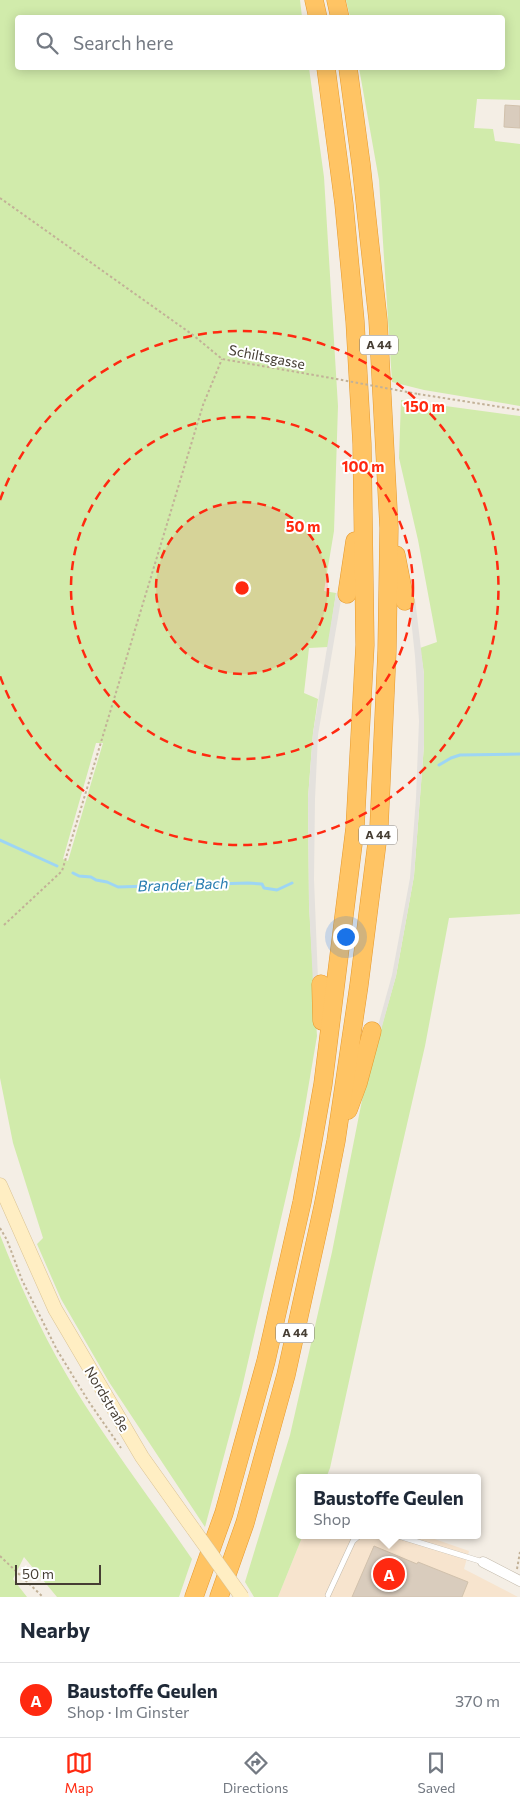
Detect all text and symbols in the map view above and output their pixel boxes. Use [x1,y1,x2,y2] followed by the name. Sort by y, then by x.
[15,15,505,70] search box
[33,29,61,57] icon: search
[73,31,173,54] text: Search here
[360,336,398,354] road number: A 44
[228,341,307,372] street label: Schiltsgasse
[403,397,445,415] text: 150 m
[342,457,384,475] text: 100 m
[286,517,320,535] text: 50 m
[233,579,251,597] centre of rings
[359,826,397,844] road number: A 44
[137,873,229,895] water label: Brander Bach
[333,924,359,950] your location
[276,1324,314,1342] road number: A 44
[81,1363,134,1434] street label: Nordstraße
[296,1474,481,1539] popup
[313,1486,464,1509] text: Baustoffe Geulen
[313,1509,351,1528] text: Shop
[373,1555,405,1593] pin: A
[15,1562,101,1585] scale bar
[22,1565,54,1582] text: 50 m
[20,1617,90,1642] text: Nearby
[67,1679,218,1702] text: Baustoffe Geulen
[30,1691,42,1710] text: A
[455,1691,500,1710] text: 370 m
[67,1702,190,1721] text: Shop · Im Ginster
[65,1749,93,1796] tab: Map
[223,1749,288,1796] tab: Directions
[418,1749,455,1796] tab: Saved

